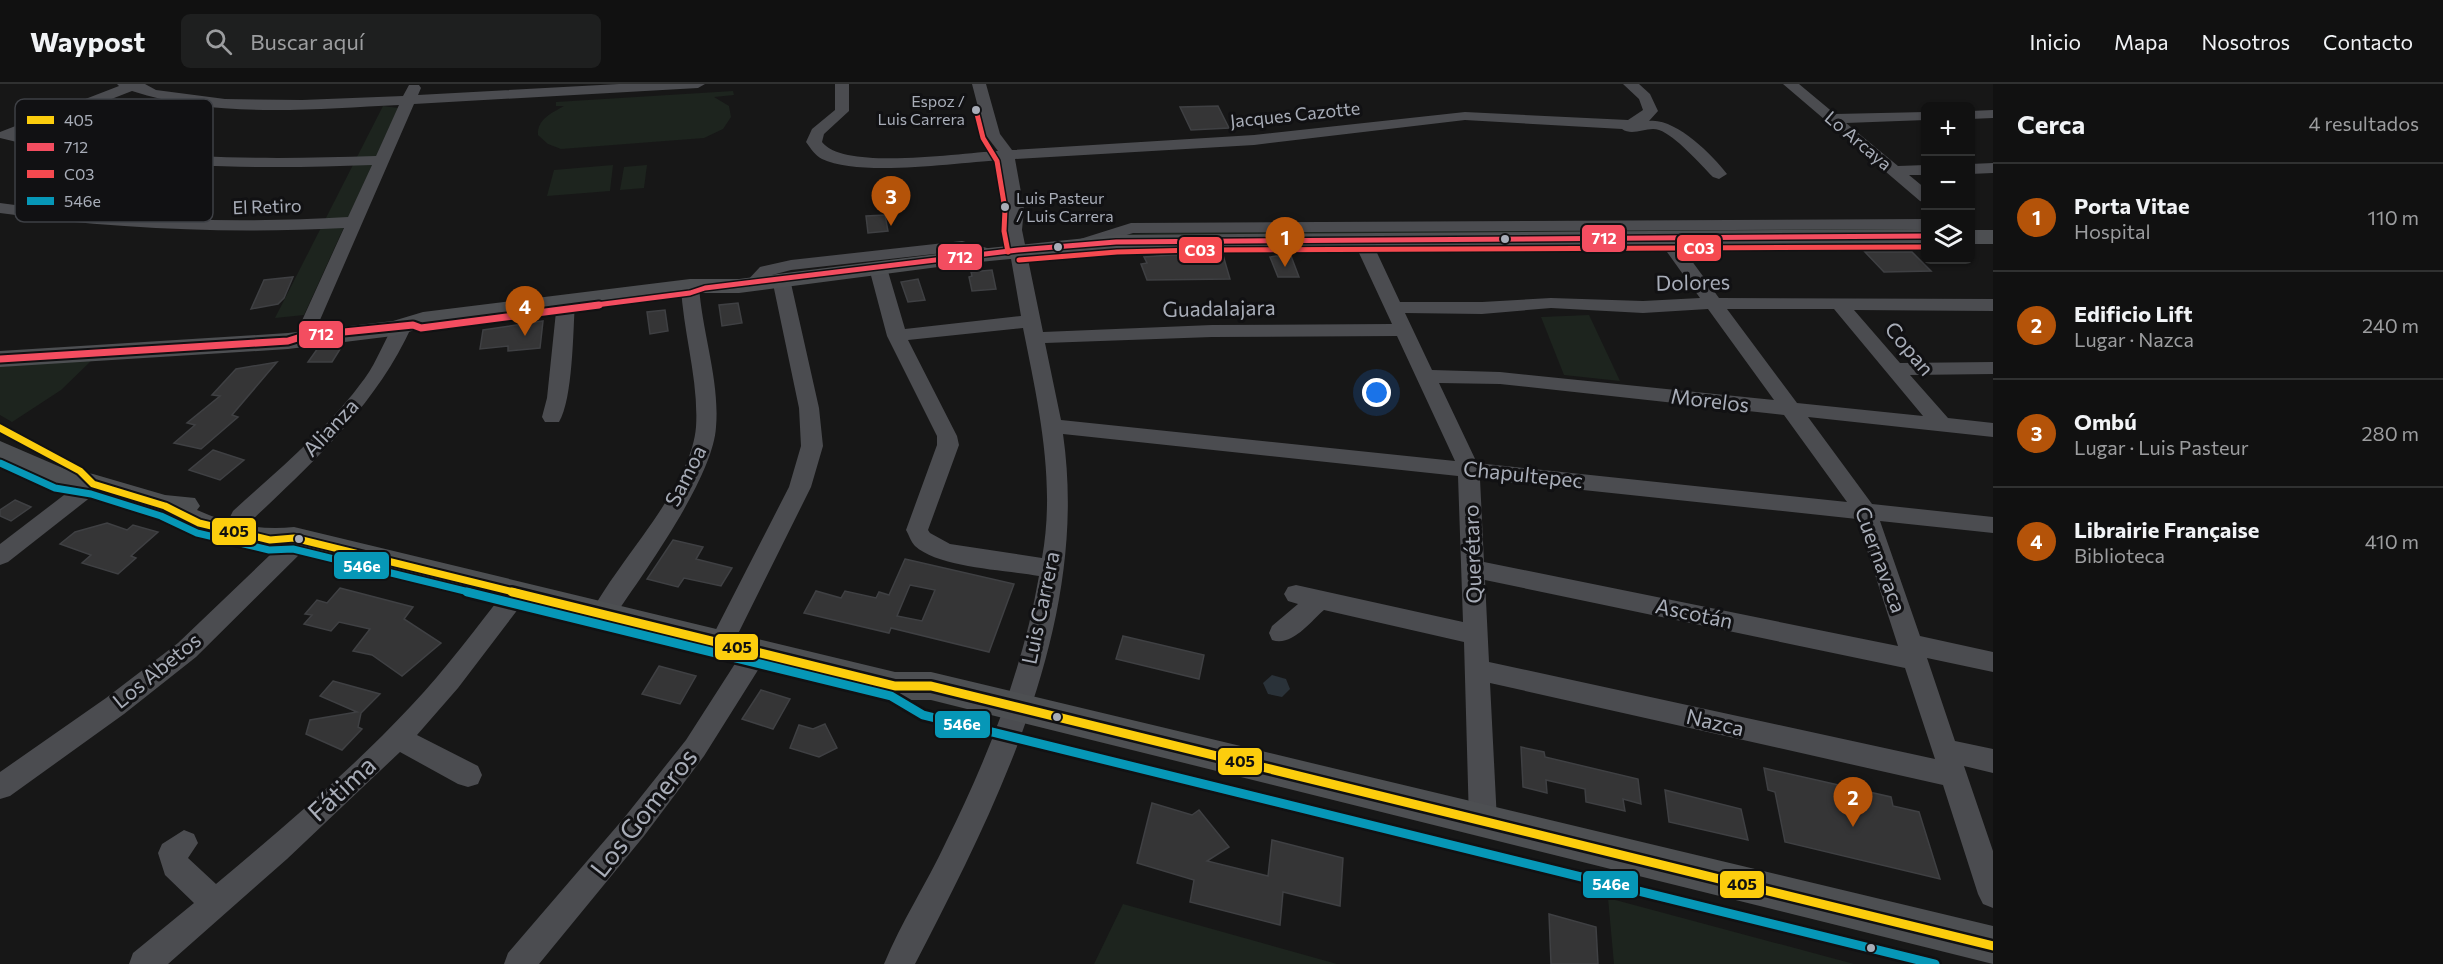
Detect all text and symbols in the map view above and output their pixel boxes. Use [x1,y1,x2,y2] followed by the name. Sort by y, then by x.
[181,14,601,68] search box
[30,24,145,58] text: Waypost
[202,25,235,58] icon: search
[250,28,364,55] text: Buscar aquí
[2029,29,2081,54] text: Inicio
[2114,29,2168,54] text: Mapa
[2201,29,2290,54] text: Nosotros
[2323,29,2413,54] text: Contacto
[878,91,965,128] place label: Espoz / Luis Carrera
[1229,96,1361,132] street label: Jacques Cazotte
[15,99,213,222] legend
[1921,102,1975,264] map controls
[1921,102,1975,156] button: +
[970,104,982,116] marker: Espoz / Luis Carrera
[1821,106,1897,175] street label: Lo Arcaya
[2017,108,2085,139] text: Cerca
[64,110,93,129] text: 405
[2309,111,2419,135] text: 4 resultados
[64,137,88,156] text: 712
[1921,156,1975,210] button: −
[64,164,94,183] text: C03
[872,176,910,226] pin: 3
[1016,188,1114,225] place label: Luis Pasteur / Luis Carrera
[64,191,101,210] text: 546e
[2074,192,2190,219] text: Porta Vitae
[232,194,302,218] street label: El Retiro
[999,201,1011,213] marker: Luis Pasteur / Luis Carrera
[2032,205,2041,229] text: 1
[2368,205,2419,229] text: 110 m
[1921,210,1975,264] button: layers
[1266,218,1304,267] pin: 1
[2074,219,2151,243] text: Hospital
[1581,224,1626,253] line badge: 712
[1591,228,1617,247] text: 712
[1499,233,1511,245] unlabelled marker
[1676,234,1722,262] line badge: C03
[1178,236,1223,264] line badge: C03
[1684,238,1714,257] text: C03
[1185,240,1215,259] text: C03
[1052,241,1064,253] unlabelled marker
[937,243,983,271] line badge: 712
[947,247,973,266] text: 712
[1655,268,1730,295] street label: Dolores
[506,286,544,336] pin: 4
[1162,294,1276,321] street label: Guadalajara
[2074,300,2193,327] text: Edificio Lift
[2031,313,2042,337] text: 2
[2362,313,2419,337] text: 240 m
[1881,316,1940,380] street label: Copan
[298,320,344,349] line badge: 712
[308,324,334,343] text: 712
[2074,327,2194,351] text: Lugar · Nazca
[1362,378,1391,407] your location
[1669,382,1751,417] street label: Morelos
[297,393,363,461] street label: Alianza
[2074,408,2137,435] text: Ombú
[2031,421,2042,445] text: 3
[2361,421,2419,445] text: 280 m
[2074,435,2249,459] text: Lugar · Luis Pasteur
[659,441,711,510] street label: Samoa
[1462,455,1584,492] street label: Chapultepec
[1851,503,1912,616] street label: Cuernavaca
[1457,504,1486,604] street label: Querétaro
[2074,516,2259,543] text: Librairie Française
[211,517,257,546] line badge: 405
[219,521,249,540] text: 405
[2030,529,2043,553] text: 4
[2365,529,2419,553] text: 410 m
[293,533,305,545] unlabelled marker
[2074,543,2165,567] text: Biblioteca
[1015,549,1064,666] street label: Luis Carrera
[333,551,390,580] line badge: 546e
[343,556,381,575] text: 546e
[1653,592,1735,633] street label: Ascotán
[107,627,205,713] street label: Los Abetos
[714,633,759,661] line badge: 405
[722,637,752,656] text: 405
[1684,703,1747,740] street label: Nazca
[934,710,991,739] line badge: 546e
[1051,711,1063,723] unlabelled marker
[943,714,981,733] text: 546e
[583,741,703,883] street label: Los Gomeros
[1217,747,1263,776] line badge: 405
[301,749,381,827] street label: Fátima
[1225,751,1255,770] text: 405
[1834,778,1872,827] pin: 2
[1582,870,1639,899] line badge: 546e
[1719,870,1765,899] line badge: 405
[1592,874,1630,893] text: 546e
[1727,874,1757,893] text: 405
[1865,942,1877,954] unlabelled marker

